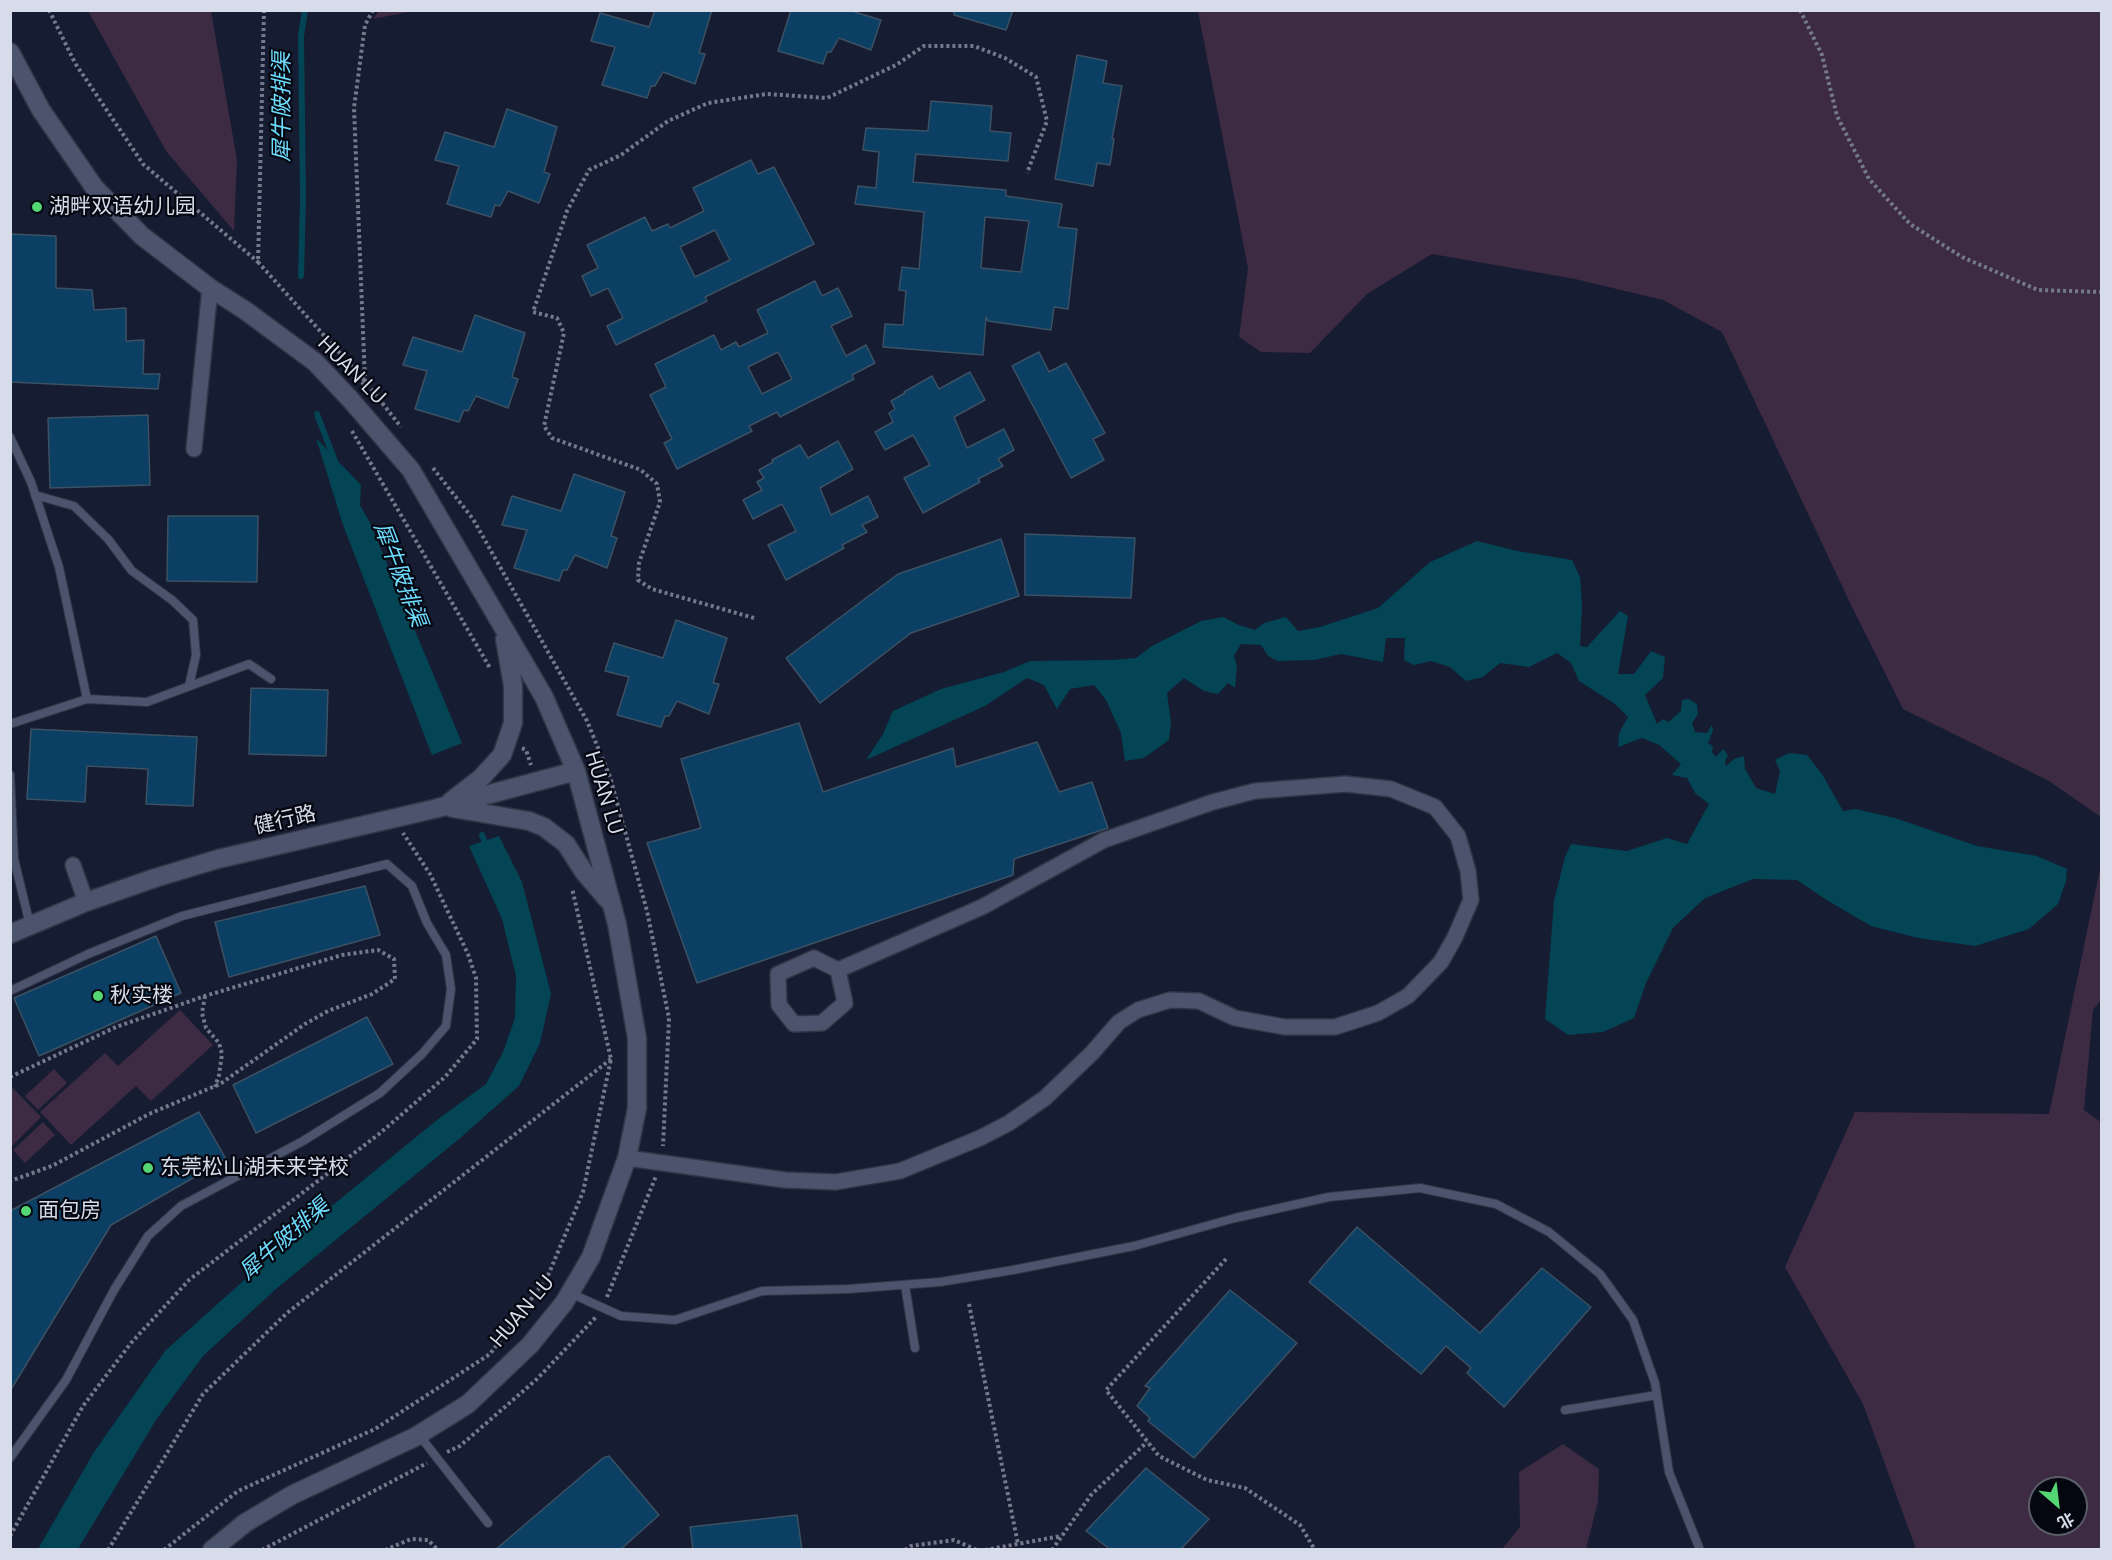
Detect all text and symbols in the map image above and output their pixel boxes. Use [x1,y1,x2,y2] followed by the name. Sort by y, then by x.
[270,52,296,162] water label: 犀牛陂排渠
[49,194,196,220] place label: 湖畔双语幼儿园
[30,200,44,214] marker: 湖畔双语幼儿园
[312,332,390,410] street label: HUAN LU
[367,519,431,631] water label: 犀牛陂排渠
[578,748,628,838] street label: HUAN LU
[251,802,319,840] street label: 健行路
[110,983,173,1009] place label: 秋实楼
[91,989,105,1003] marker: 秋实楼
[160,1155,349,1181] place label: 东莞松山湖未来学校
[141,1161,155,1175] marker: 东莞松山湖未来学校
[235,1194,335,1286] water label: 犀牛陂排渠
[38,1198,101,1224] place label: 面包房
[19,1204,33,1218] marker: 面包房
[486,1271,560,1353] street label: HUAN LU
[2028,1476,2088,1536] north arrow
[2054,1508,2078,1534] text: 北

